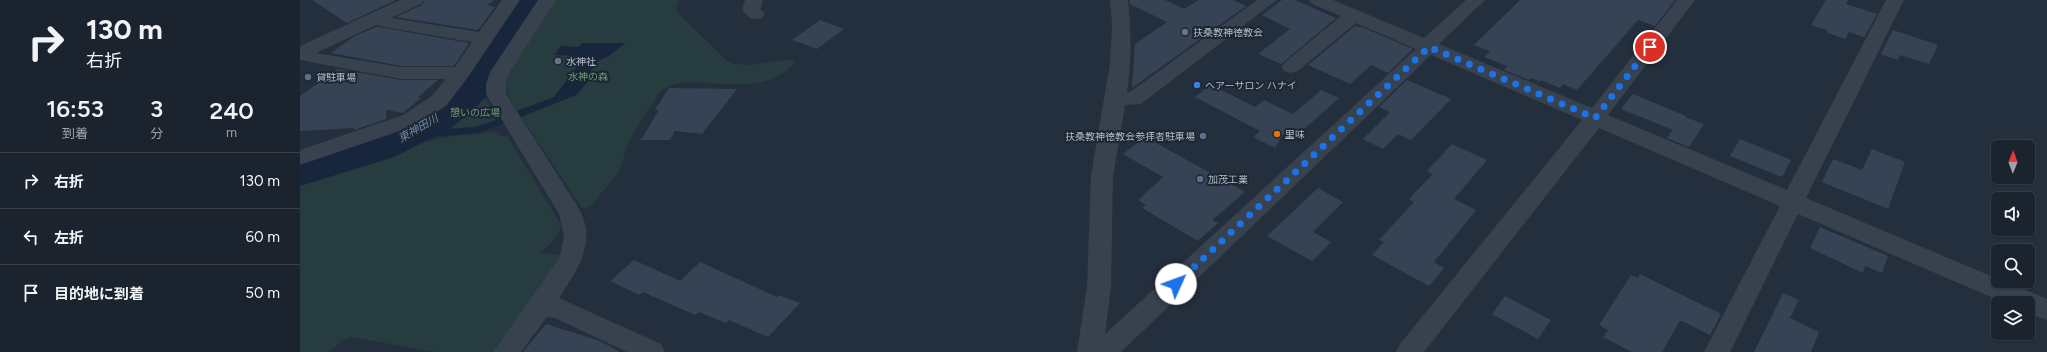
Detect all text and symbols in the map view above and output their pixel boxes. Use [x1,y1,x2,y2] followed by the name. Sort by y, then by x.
[86,12,163,46] text: 130 m
[20,16,72,68] icon: right
[1193,26,1263,39] place label: 扶桑教神徳教会
[1180,27,1190,37] marker: 扶桑教神徳教会
[1633,30,1667,64] pin
[1639,36,1661,58] icon: arrive
[86,50,122,72] text: 右折
[566,55,596,68] place label: 水神社
[553,56,563,66] marker: 水神社
[568,70,608,83] park label: 水神の森
[316,71,356,84] place label: 貸駐車場
[303,72,313,82] marker: 貸駐車場
[1205,79,1297,92] place label: ヘアーサロン ハナイ
[1192,80,1202,90] marker: ヘアーサロン ハナイ
[46,94,104,123] text: 16:53
[150,94,163,123] text: 3
[210,96,254,125] text: 240
[450,106,500,119] park label: 憩いの広場
[396,111,441,145] water label: 東神田川
[226,125,237,140] text: m
[62,126,88,141] text: 到着
[150,126,163,141] text: 分
[1285,128,1305,141] place label: 里味
[1272,129,1282,139] marker: 里味
[1065,130,1195,143] place label: 扶桑教神徳教会参拝者駐車場
[1198,131,1208,141] marker: 扶桑教神徳教会参拝者駐車場
[1991,140,2035,184] north arrow
[1991,140,2035,340] map controls
[20,170,42,192] icon: right
[240,172,280,190] text: 130 m
[54,173,84,191] text: 右折
[1208,173,1248,186] place label: 加茂工業
[1195,174,1205,184] marker: 加茂工業
[1991,192,2035,236] button: sound
[20,226,42,248] icon: left
[245,228,280,246] text: 60 m
[54,229,84,247] text: 左折
[1991,244,2035,288] button: search
[1155,263,1197,305] position arrow
[20,282,42,304] icon: arrive
[245,284,280,302] text: 50 m
[54,285,144,303] text: 目的地に到着
[1991,296,2035,340] button: layers

